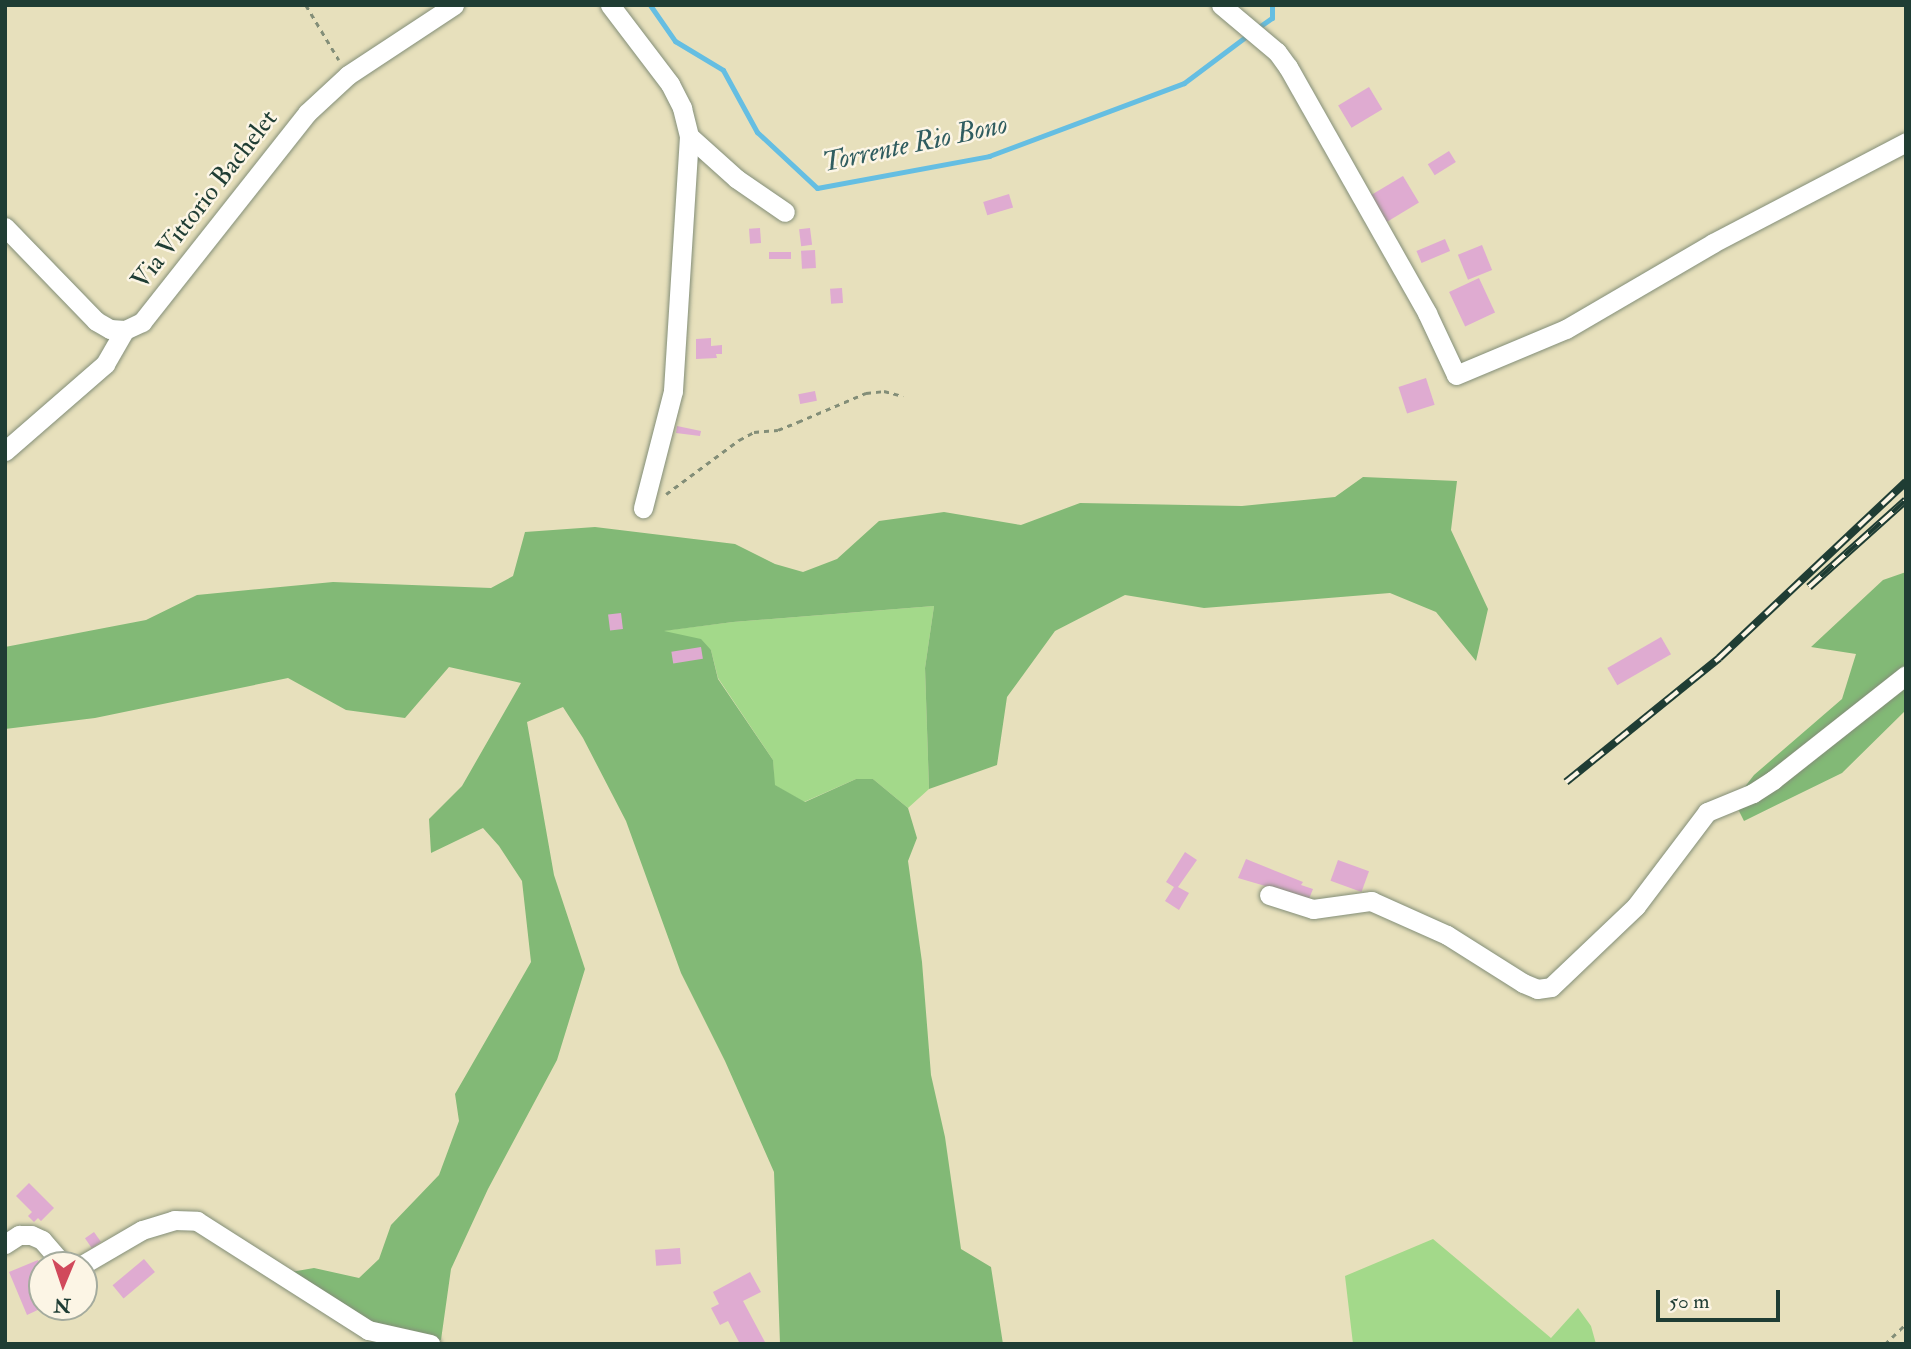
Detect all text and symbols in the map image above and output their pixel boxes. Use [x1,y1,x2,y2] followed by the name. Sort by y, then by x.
[125,104,285,296] street label: Via Vittorio Bachelet
[819,108,1011,180] water label: Torrente Rio Bono
[28,1251,98,1321] north arrow
[1659,1276,1783,1320] scale bar
[1669,1288,1710,1315] text: 50 m
[53,1293,71,1317] text: N

